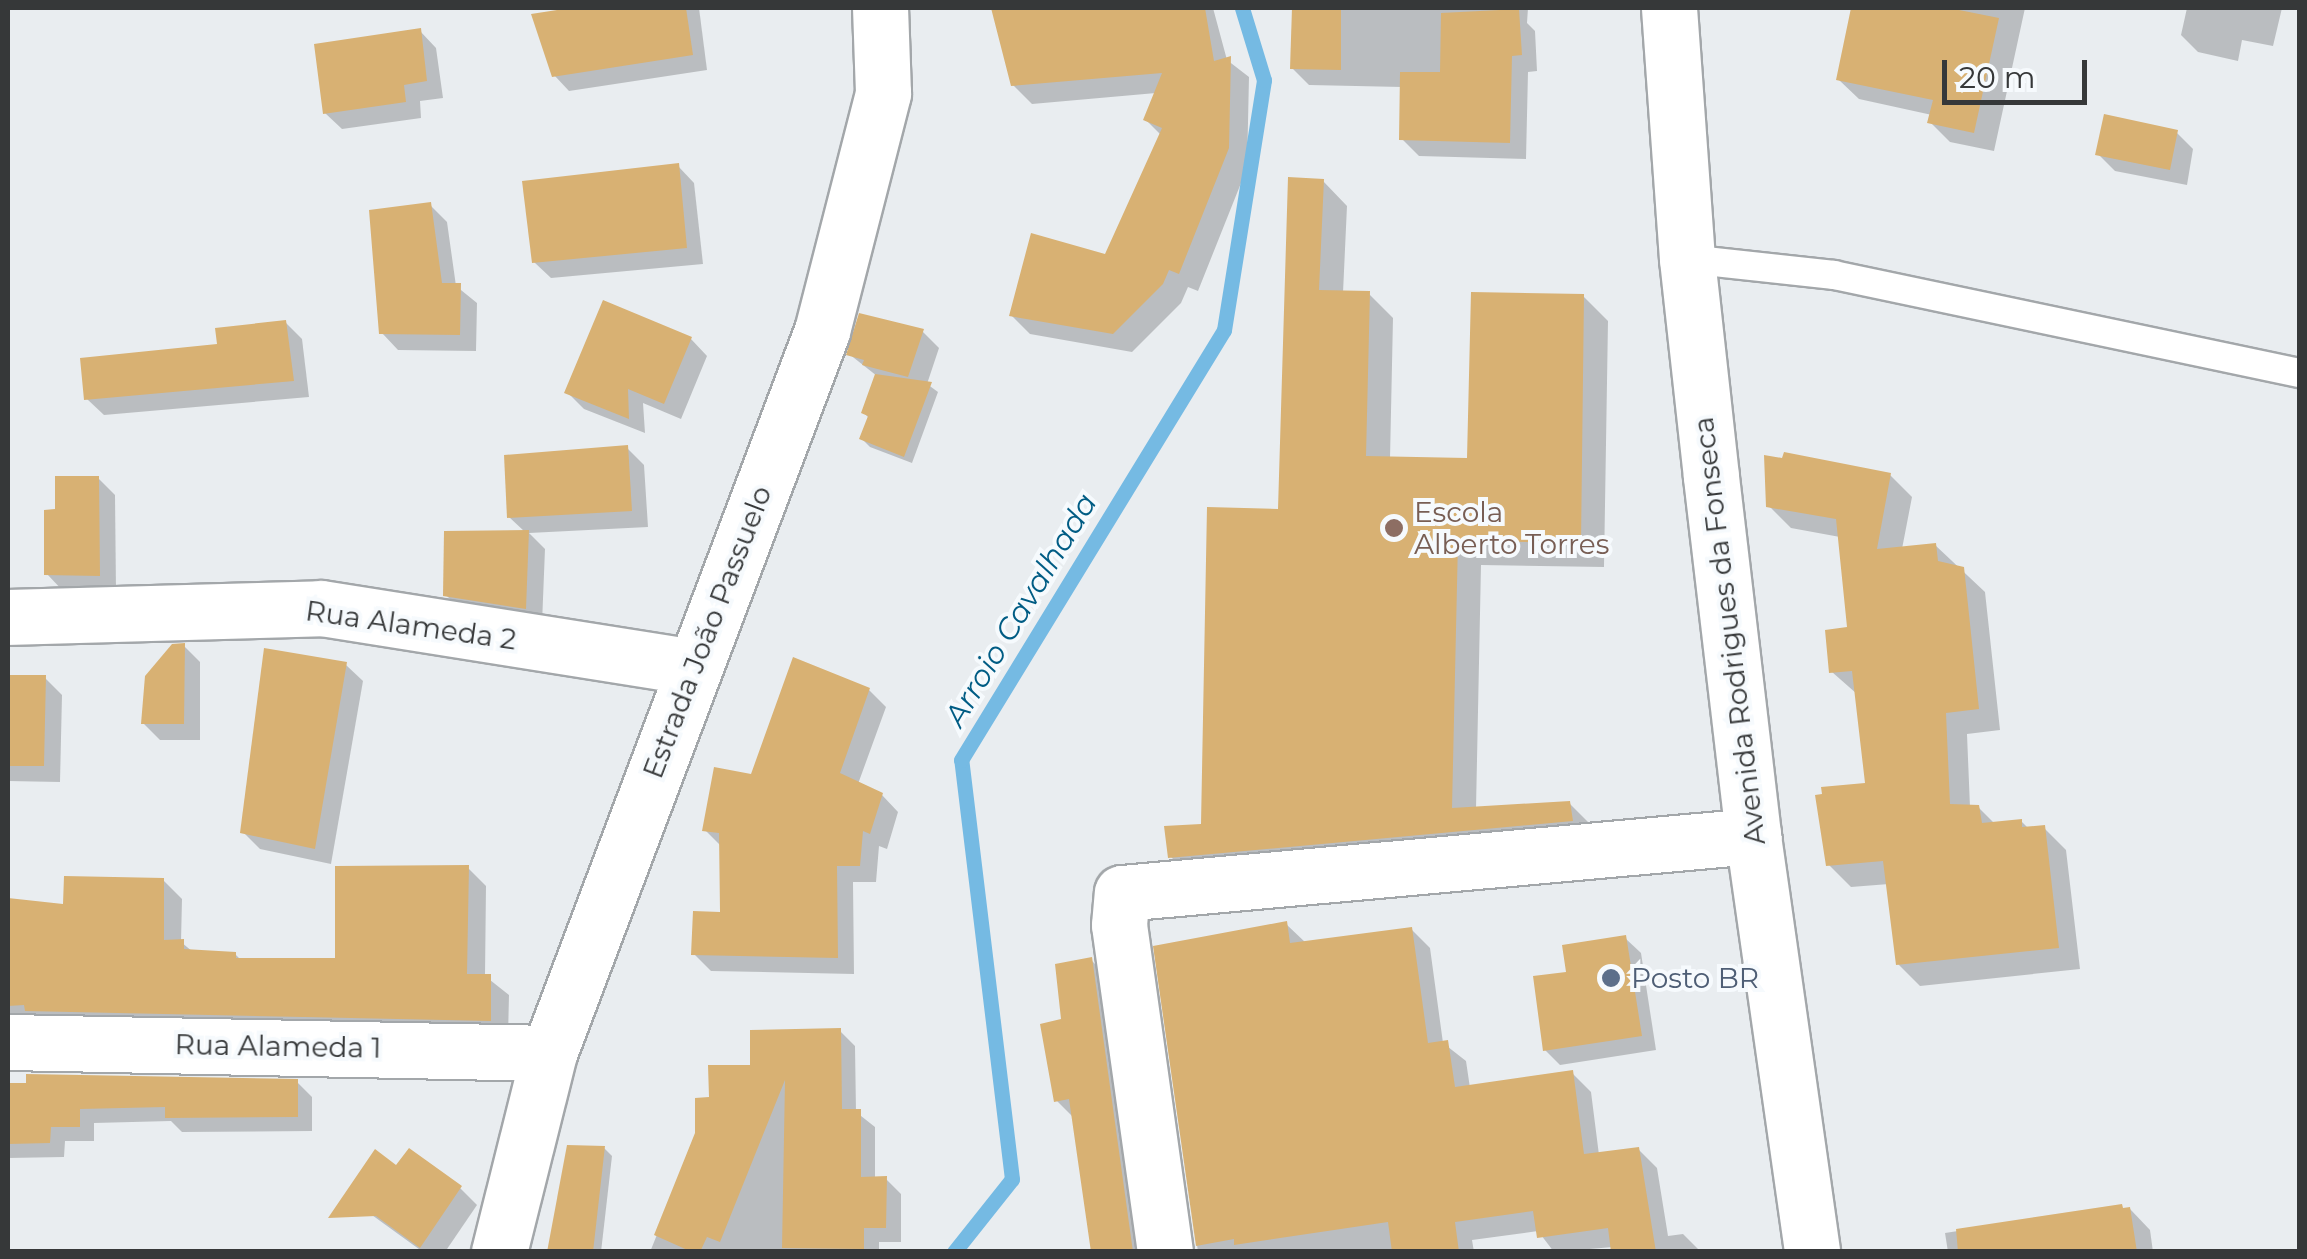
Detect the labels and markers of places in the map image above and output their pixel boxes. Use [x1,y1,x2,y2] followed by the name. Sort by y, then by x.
[1414,495,1609,561] place label: Escola Alberto Torres
[1383,517,1405,539] marker: Escola Alberto Torres
[1631,961,1759,995] place label: Posto BR
[1600,967,1622,989] marker: Posto BR

